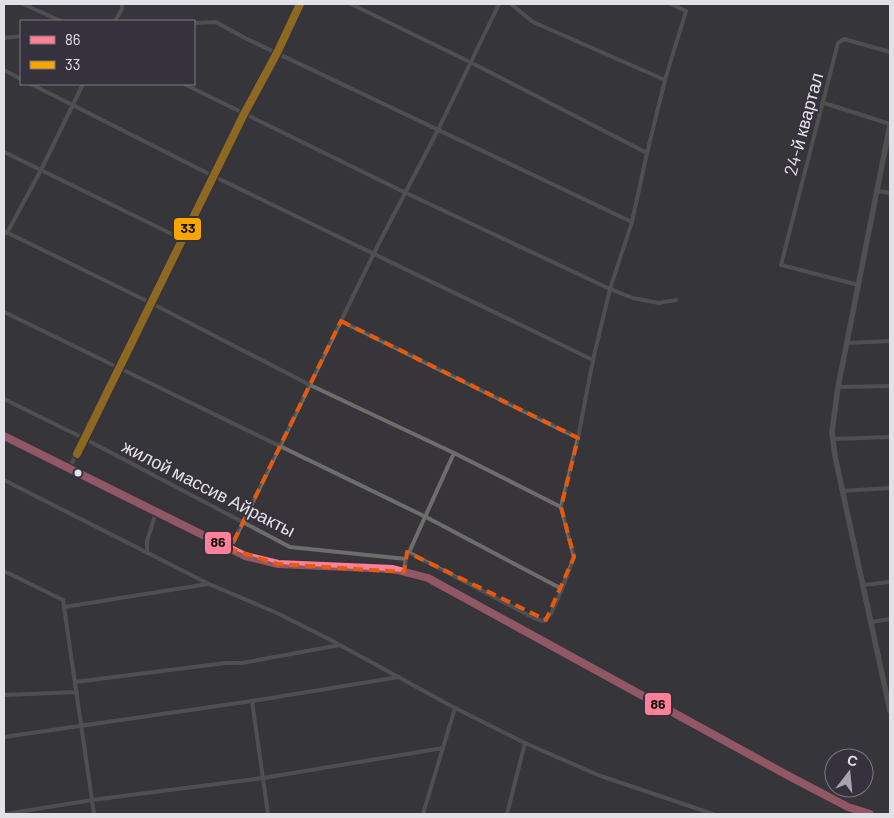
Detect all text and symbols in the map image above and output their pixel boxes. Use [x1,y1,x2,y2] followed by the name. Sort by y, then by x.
[20,20,195,85] legend
[65,30,81,48] text: 86
[65,55,80,73] text: 33
[779,70,827,178] street label: 24-й квартал
[173,217,202,241] line badge: 33
[180,219,196,236] text: 33
[119,435,299,541] street label: жилой массив Айракты
[73,468,83,478] unlabelled marker
[204,531,232,555] line badge: 86
[210,533,226,550] text: 86
[644,692,672,716] line badge: 86
[650,695,666,712] text: 86
[824,748,874,798] north arrow
[846,750,860,770] text: С

